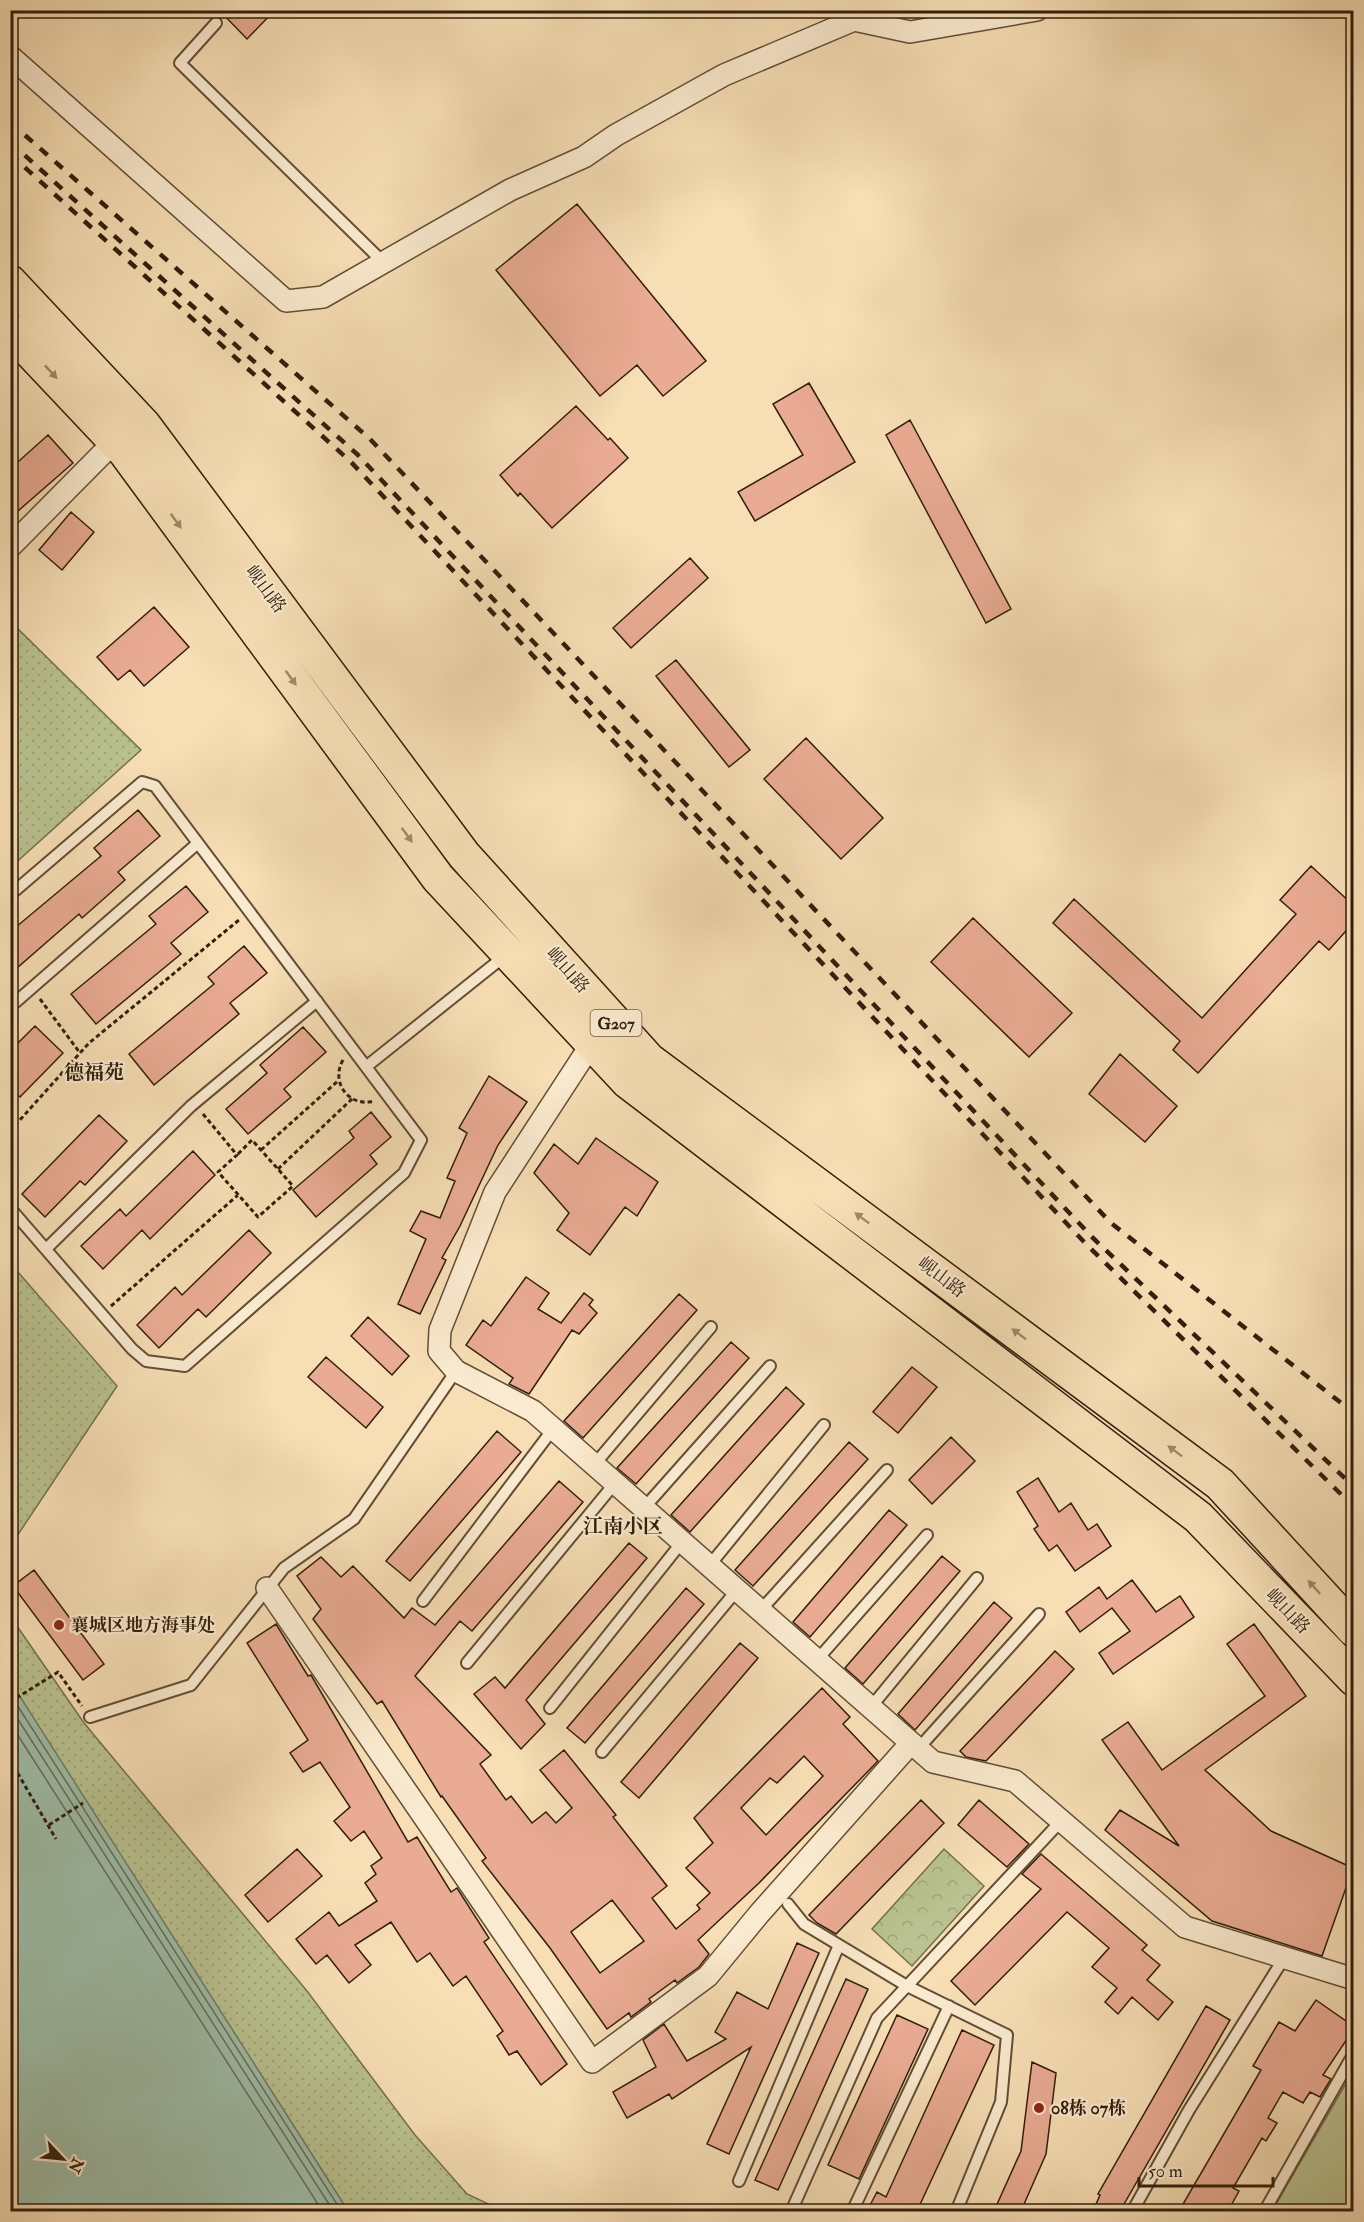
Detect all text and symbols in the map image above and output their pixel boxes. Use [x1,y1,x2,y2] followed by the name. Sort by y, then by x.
[43,365,57,379] one-way arrow
[170,513,182,529] one-way arrow
[240,561,291,618] street label: 岘山路
[285,671,297,686] one-way arrow
[401,827,413,843] one-way arrow
[541,943,594,998] street label: 岘山路
[590,1010,642,1036] road number: G207
[64,1060,124,1085] district label: 德福苑
[855,1212,871,1224] one-way arrow
[913,1252,970,1303] street label: 岘山路
[1011,1329,1026,1341] one-way arrow
[1168,1445,1183,1457] one-way arrow
[583,1514,663,1539] district label: 江南小区
[1307,1579,1321,1594] one-way arrow
[1261,1584,1315,1639] street label: 岘山路
[71,1614,215,1637] place label: 襄城区地方海事处
[52,1618,66,1632] marker: 襄城区地方海事处
[1051,2097,1126,2120] place label: 08栋 07栋
[1032,2101,1046,2115] marker: 08栋 07栋
[33,2129,93,2189] north arrow
[1139,2150,1272,2188] scale bar
[63,2153,88,2177] text: N
[1148,2160,1183,2183] text: 50 m

